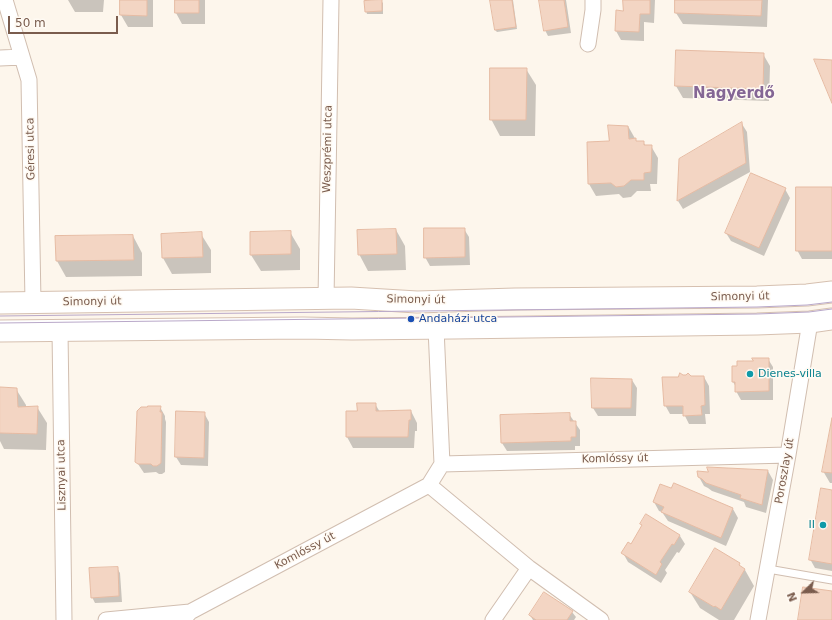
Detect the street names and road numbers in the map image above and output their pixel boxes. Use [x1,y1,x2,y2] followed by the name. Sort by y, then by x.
[321,105,335,193] street label: Weszprémi utca
[24,118,38,180] street label: Géresi utca
[710,290,770,304] street label: Simonyi út
[386,293,446,307] street label: Simonyi út
[62,295,122,309] street label: Simonyi út
[773,437,797,505] street label: Poroszlay út
[55,439,69,511] street label: Lisznyai utca
[582,452,648,466] street label: Komlóssy út
[272,530,338,572] street label: Komlóssy út

